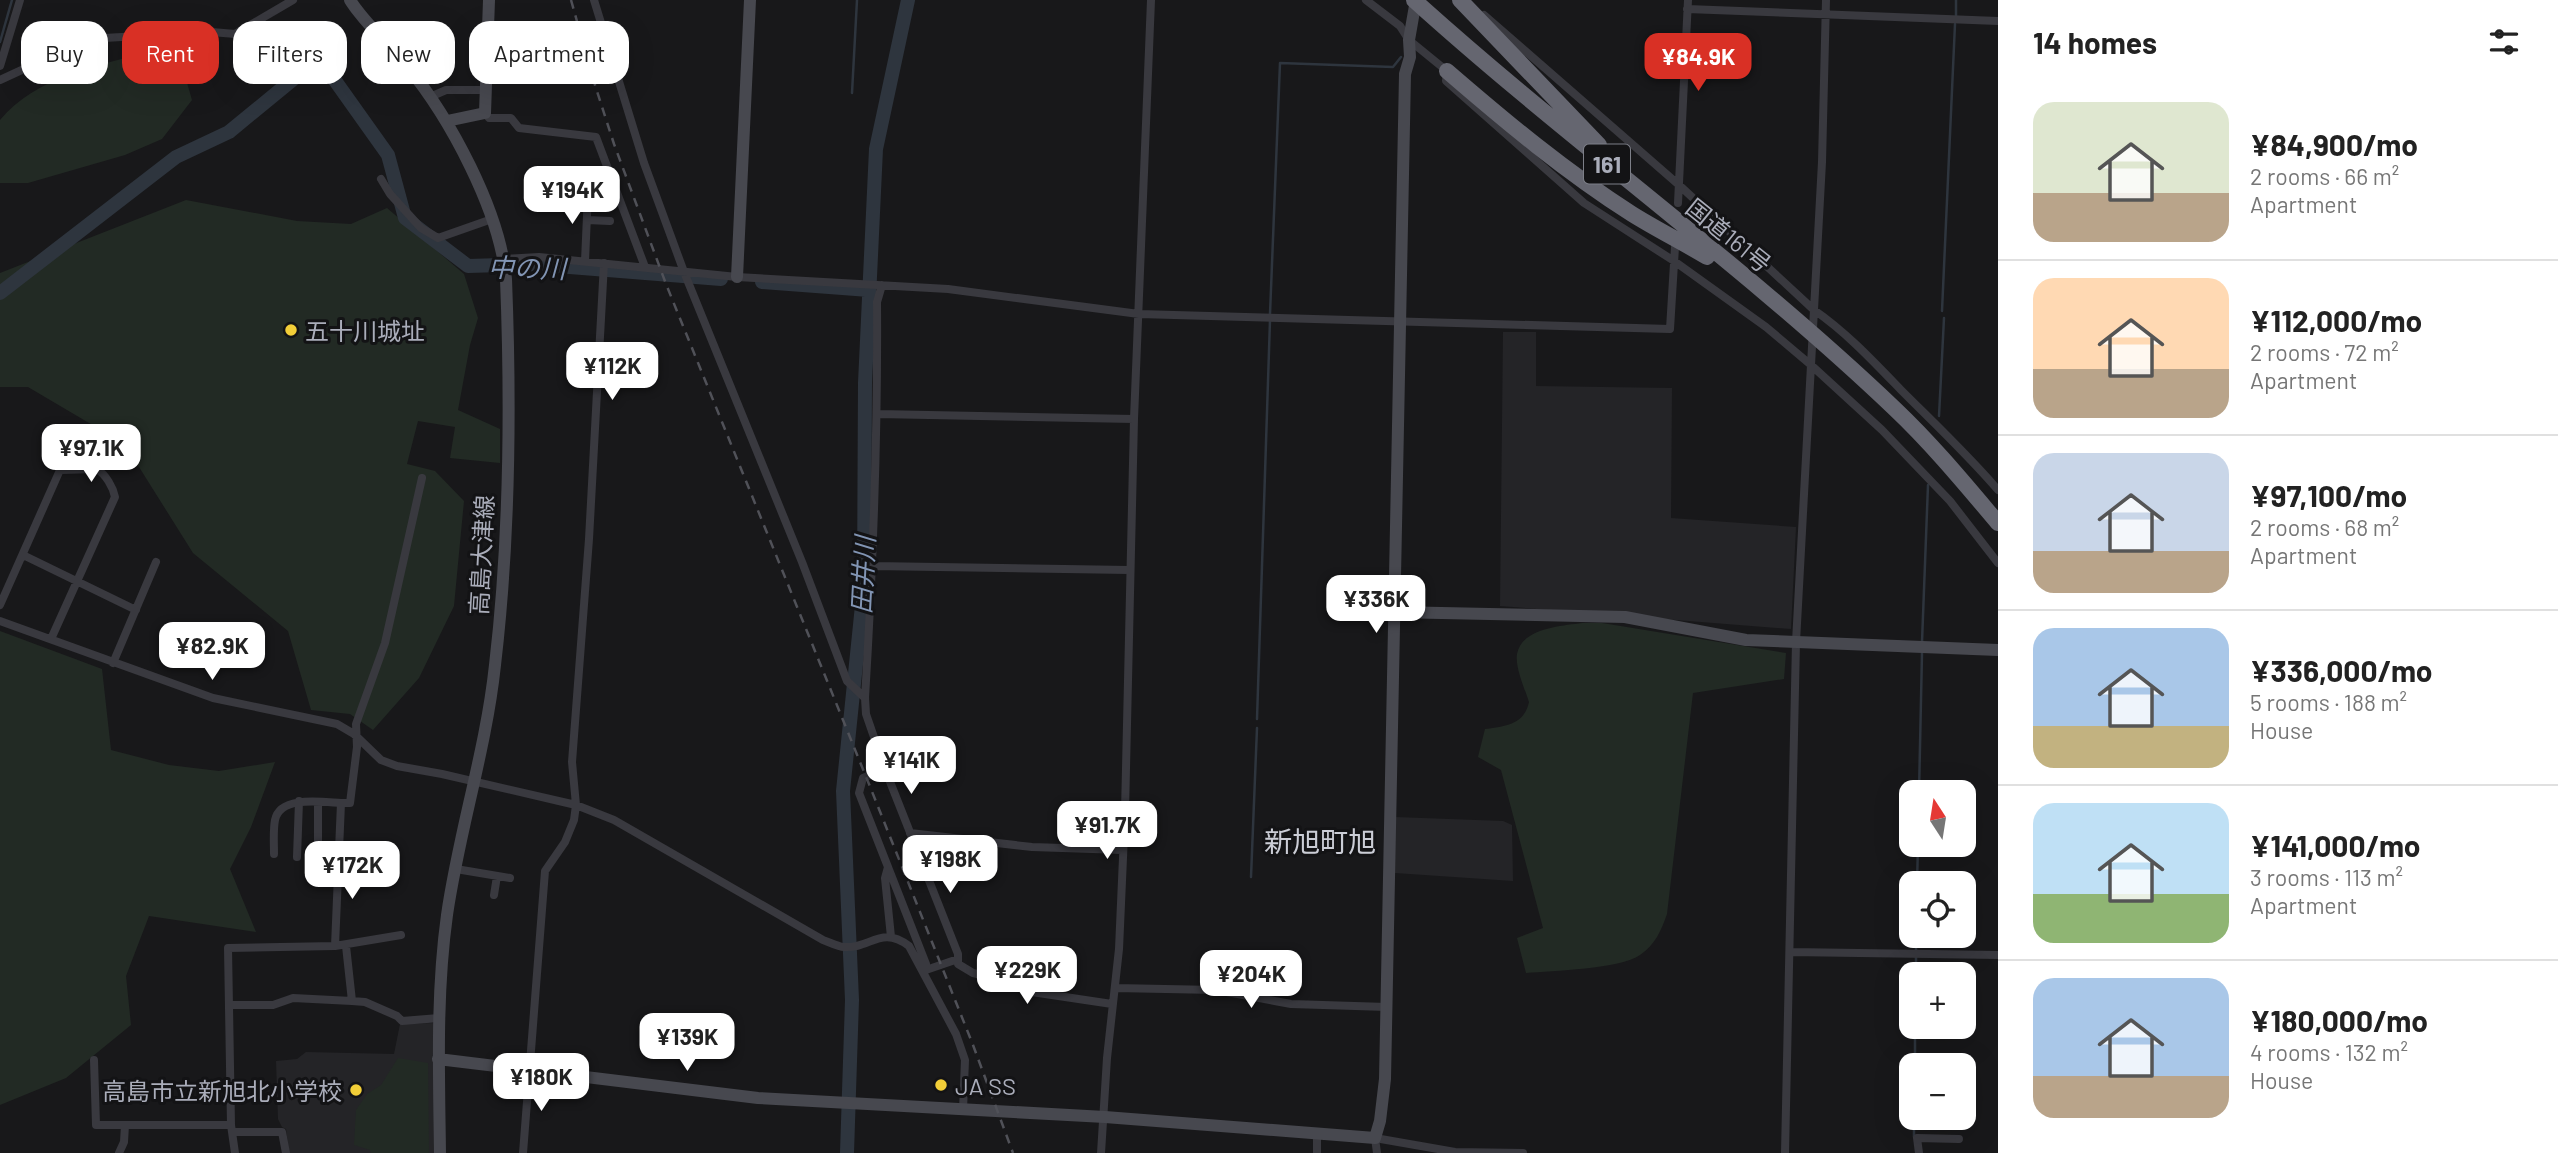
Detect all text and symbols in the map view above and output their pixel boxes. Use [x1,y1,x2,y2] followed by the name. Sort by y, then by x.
[21,21,108,84] chip: Buy
[122,21,219,84] chip: Rent
[233,21,347,84] chip: Filters
[361,21,455,84] chip: New
[469,21,629,84] chip: Apartment
[2485,23,2523,61] icon: filters
[2033,24,2157,60] text: 14 homes
[1641,34,1755,93] pin: ¥84.9K
[1661,42,1735,70] text: ¥84.9K
[2250,126,2418,162] text: ¥84,900/mo
[2089,130,2173,214] icon: home
[1584,144,1630,183] road number: 161
[2250,162,2399,190] text: 2 rooms · 66 m²
[523,166,621,226] pin: ¥194K
[540,175,604,203] text: ¥194K
[2250,190,2357,218] text: Apartment
[1681,192,1777,278] street label: 国道161号
[488,251,569,283] water label: 中の川
[2250,302,2422,338] text: ¥112,000/mo
[2089,306,2173,390] icon: home
[305,316,425,345] place label: 五十川城址
[283,322,299,338] marker: 五十川城址
[2250,338,2399,366] text: 2 rooms · 72 m²
[563,342,661,402] pin: ¥112K
[582,351,642,379] text: ¥112K
[2250,366,2357,394] text: Apartment
[34,424,148,484] pin: ¥97.1K
[58,433,124,461] text: ¥97.1K
[2250,477,2407,513] text: ¥97,100/mo
[2089,481,2173,565] icon: home
[463,494,499,616] street label: 高島大津線
[2250,513,2399,541] text: 2 rooms · 68 m²
[844,532,880,615] water label: 田井川
[2250,541,2357,569] text: Apartment
[1327,576,1425,635] pin: ¥336K
[1342,584,1410,612] text: ¥336K
[155,622,269,682] pin: ¥82.9K
[175,631,249,659] text: ¥82.9K
[2250,652,2433,688] text: ¥336,000/mo
[2089,656,2173,740] icon: home
[2250,688,2407,716] text: 5 rooms · 188 m²
[2250,716,2313,744] text: House
[862,736,960,796] pin: ¥141K
[882,745,940,773] text: ¥141K
[1899,780,1976,858] north arrow
[1899,780,1976,1130] map controls
[1050,802,1164,861] pin: ¥91.7K
[1073,810,1141,838] text: ¥91.7K
[1264,824,1376,858] district label: 新旭町旭
[2250,827,2421,863] text: ¥141,000/mo
[2089,831,2173,915] icon: home
[901,836,999,895] pin: ¥198K
[303,842,401,901] pin: ¥172K
[919,844,981,872] text: ¥198K
[321,850,383,878] text: ¥172K
[2250,863,2403,891] text: 3 rooms · 113 m²
[1899,871,1976,948] button: locate
[2250,891,2357,919] text: Apartment
[978,946,1076,1006] pin: ¥229K
[1202,950,1300,1010] pin: ¥204K
[993,955,1061,983] text: ¥229K
[1216,959,1286,987] text: ¥204K
[1899,962,1976,1039] button: +
[2250,1002,2428,1038] text: ¥180,000/mo
[2089,1006,2173,1090] icon: home
[638,1014,736,1073] pin: ¥139K
[656,1022,718,1050] text: ¥139K
[2250,1038,2408,1066] text: 4 rooms · 132 m²
[1899,1053,1976,1130] button: −
[492,1054,590,1113] pin: ¥180K
[509,1062,573,1090] text: ¥180K
[2250,1066,2313,1094] text: House
[955,1071,1016,1100] place label: JA SS
[102,1076,342,1105] place label: 高島市立新旭北小学校
[933,1077,949,1093] marker: JA SS
[348,1082,364,1098] marker: 高島市立新旭北小学校

